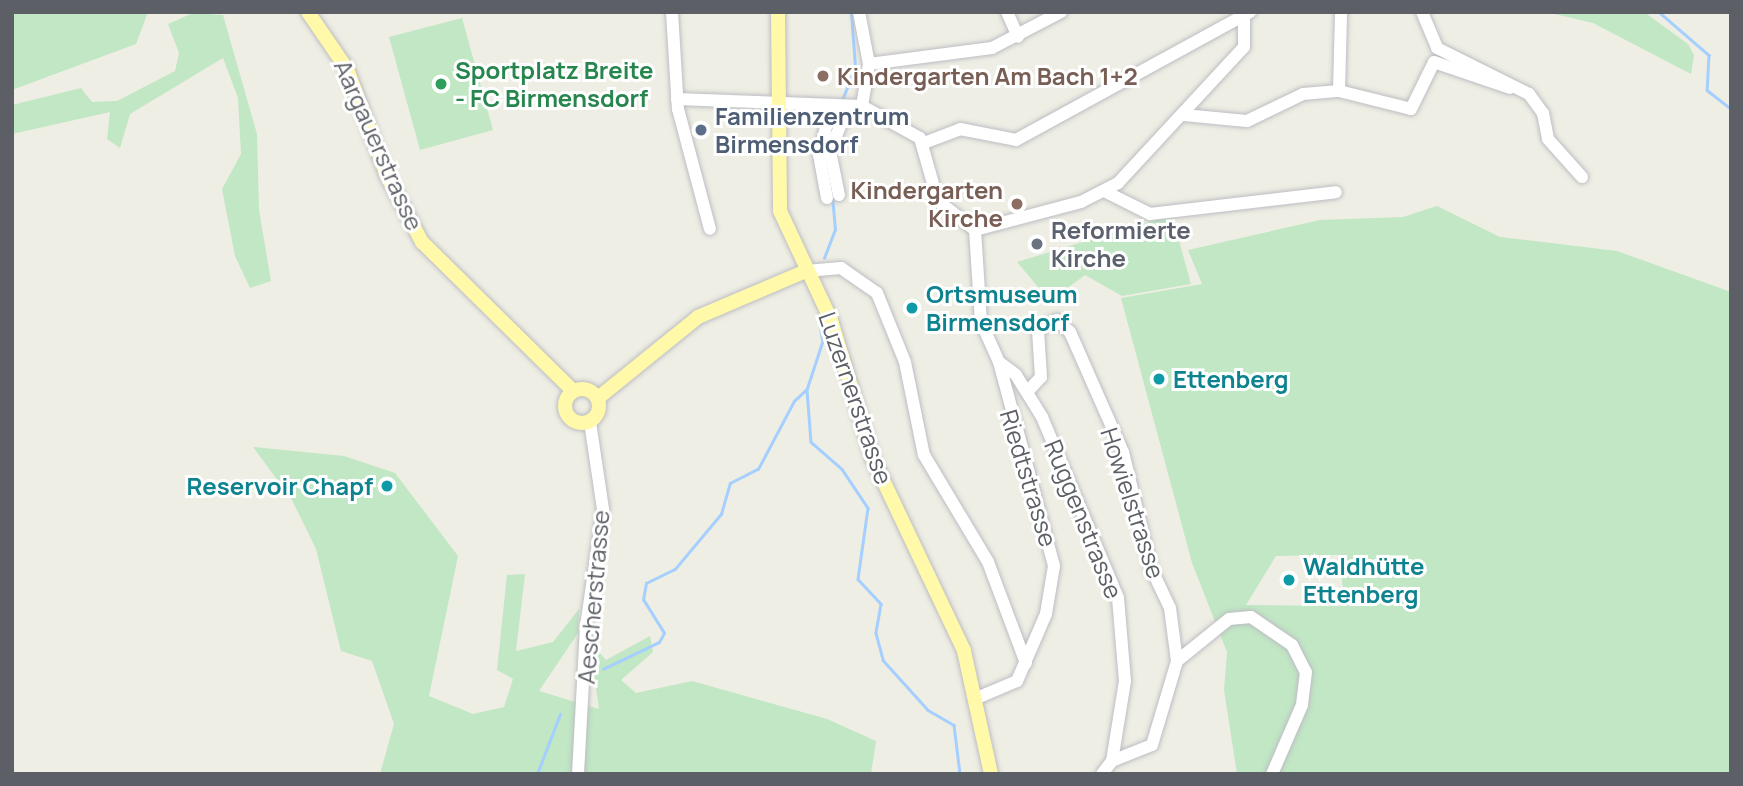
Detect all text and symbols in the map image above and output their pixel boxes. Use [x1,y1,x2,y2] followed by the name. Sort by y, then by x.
[328,55,430,235] street label: Aargauerstrasse
[455,56,654,112] place label: Sportplatz Breite - FC Birmensdorf
[837,62,1138,90] place label: Kindergarten Am Bach 1+2
[815,68,831,84] marker: Kindergarten Am Bach 1+2
[433,76,449,92] marker: Sportplatz Breite - FC Birmensdorf
[715,102,909,158] place label: Familienzentrum Birmensdorf
[693,122,709,138] marker: Familienzentrum Birmensdorf
[851,176,1003,232] place label: Kindergarten Kirche
[1009,196,1025,212] marker: Kindergarten Kirche
[1051,216,1191,272] place label: Reformierte Kirche
[1029,236,1045,252] marker: Reformierte Kirche
[926,280,1078,336] place label: Ortsmuseum Birmensdorf
[904,300,920,316] marker: Ortsmuseum Birmensdorf
[813,308,899,488] street label: Luzernerstrasse
[1173,365,1289,393] place label: Ettenberg
[1151,371,1167,387] marker: Ettenberg
[995,406,1063,550] street label: Riedtstrasse
[1095,424,1171,582] street label: Howielstrasse
[1039,435,1129,603] street label: Ruggenstrasse
[187,472,373,500] place label: Reservoir Chapf
[379,478,395,494] marker: Reservoir Chapf
[571,509,615,685] street label: Aescherstrasse
[1303,552,1425,608] place label: Waldhütte Ettenberg
[1281,572,1297,588] marker: Waldhütte Ettenberg

